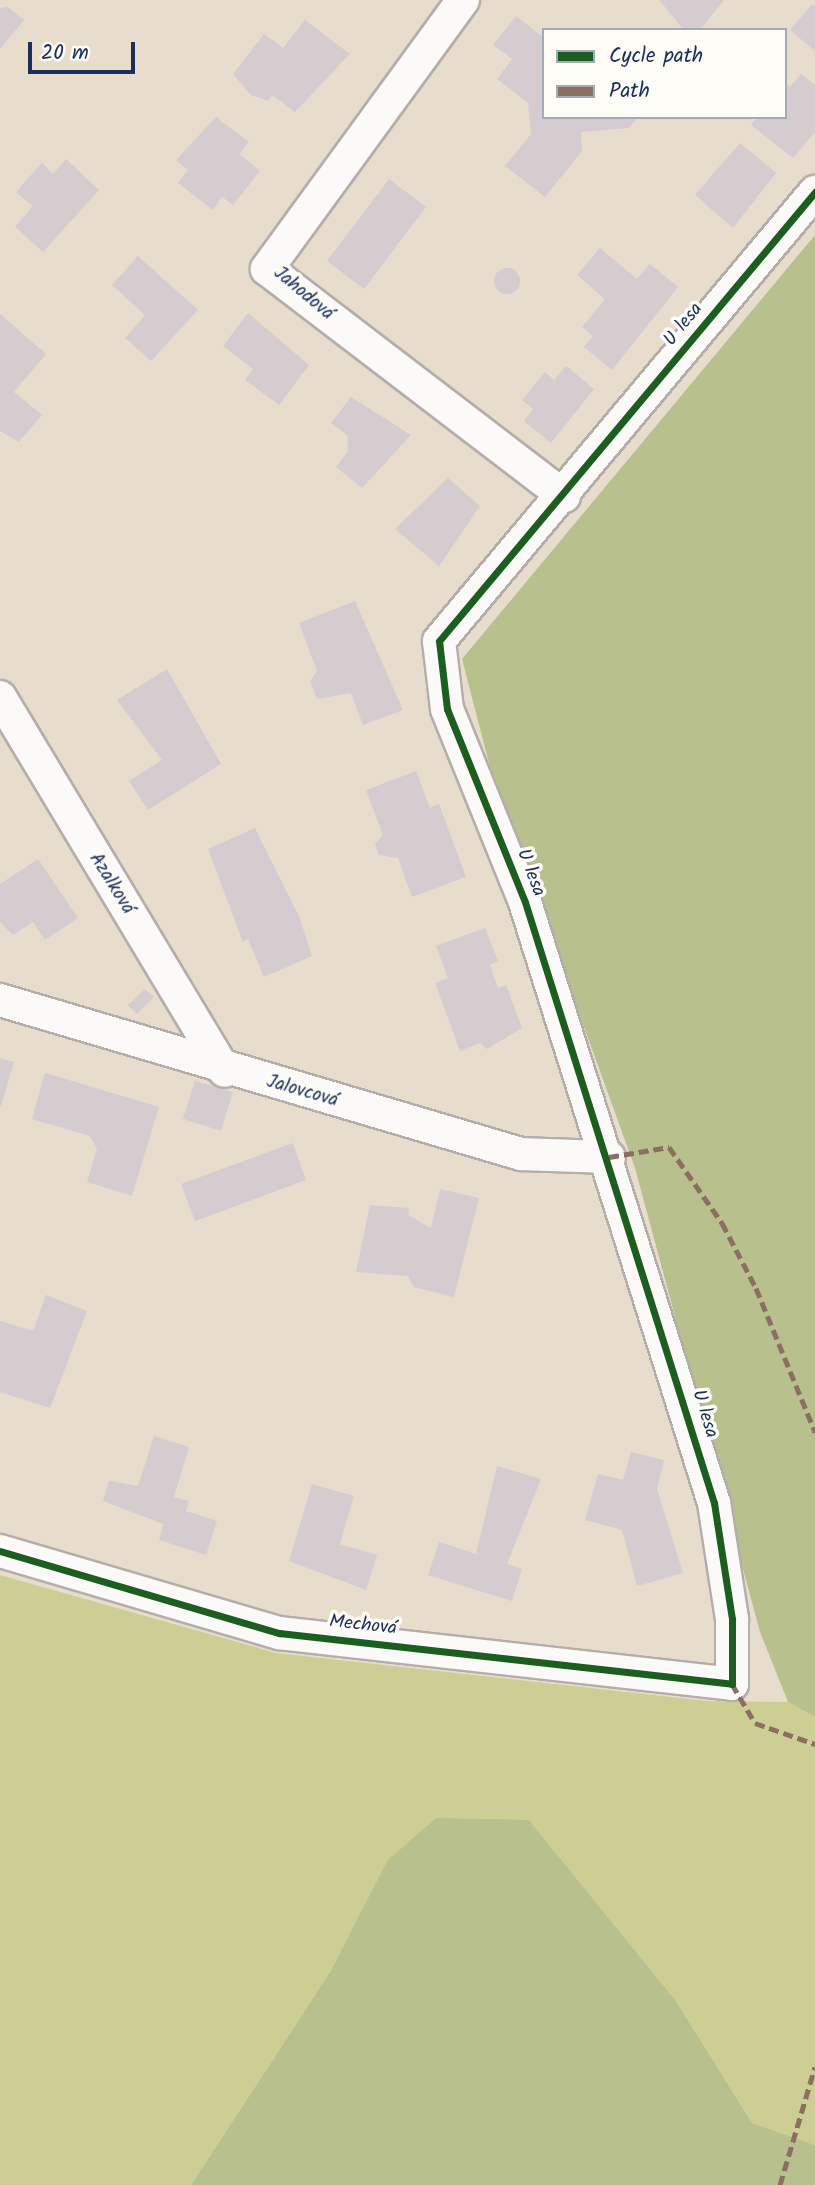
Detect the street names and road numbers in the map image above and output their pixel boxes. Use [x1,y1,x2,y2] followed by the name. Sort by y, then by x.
[268,262,338,326] street label: Jahodová
[660,299,708,351] street label: U lesa
[511,846,549,900] street label: U lesa
[83,849,139,919] street label: Azalková
[264,1071,340,1113] street label: Jalovcová
[686,1387,722,1441] street label: U lesa
[328,1611,398,1641] street label: Mechová

